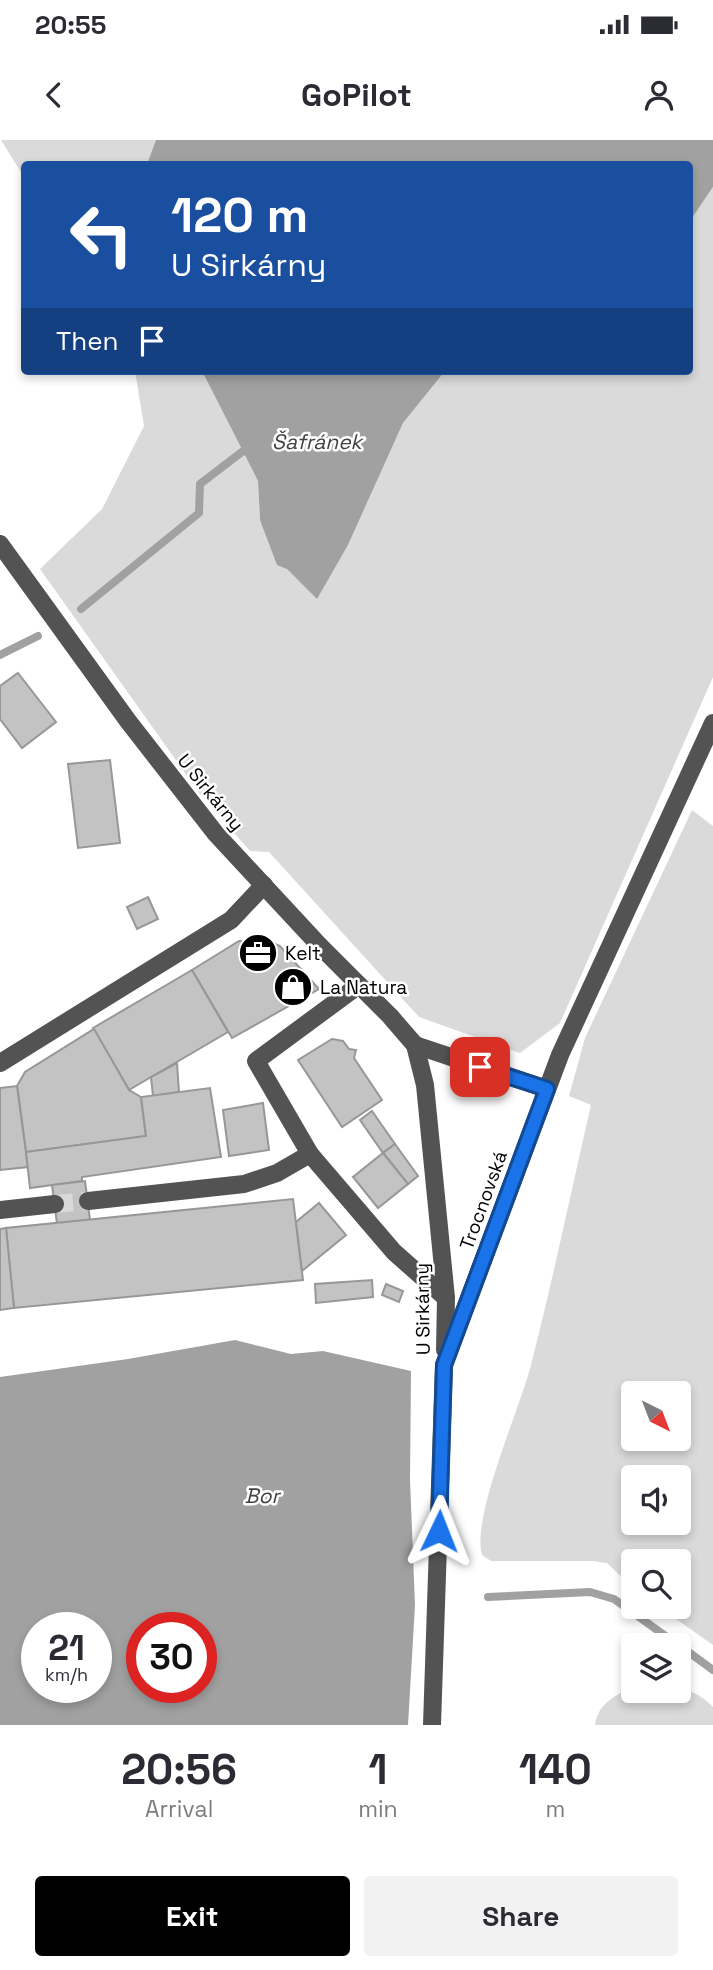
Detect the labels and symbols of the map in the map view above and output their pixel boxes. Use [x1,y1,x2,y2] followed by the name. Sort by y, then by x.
[272,428,365,455] water label: Šafránek
[172,749,249,836] street label: U Sirkárny
[237,932,279,974] office icon: Kelt
[285,941,321,966] place label: Kelt
[272,966,314,1008] shop icon: La Natura
[320,975,407,1000] place label: La Natura
[450,1037,510,1097] pin
[454,1147,513,1253] street label: Trocnovská
[409,1263,436,1355] street label: U Sirkárny
[621,1381,691,1451] north arrow
[245,1482,281,1509] water label: Bor
[402,1494,476,1568] position arrow
[126,1612,217,1703] speed limit sign: 30

